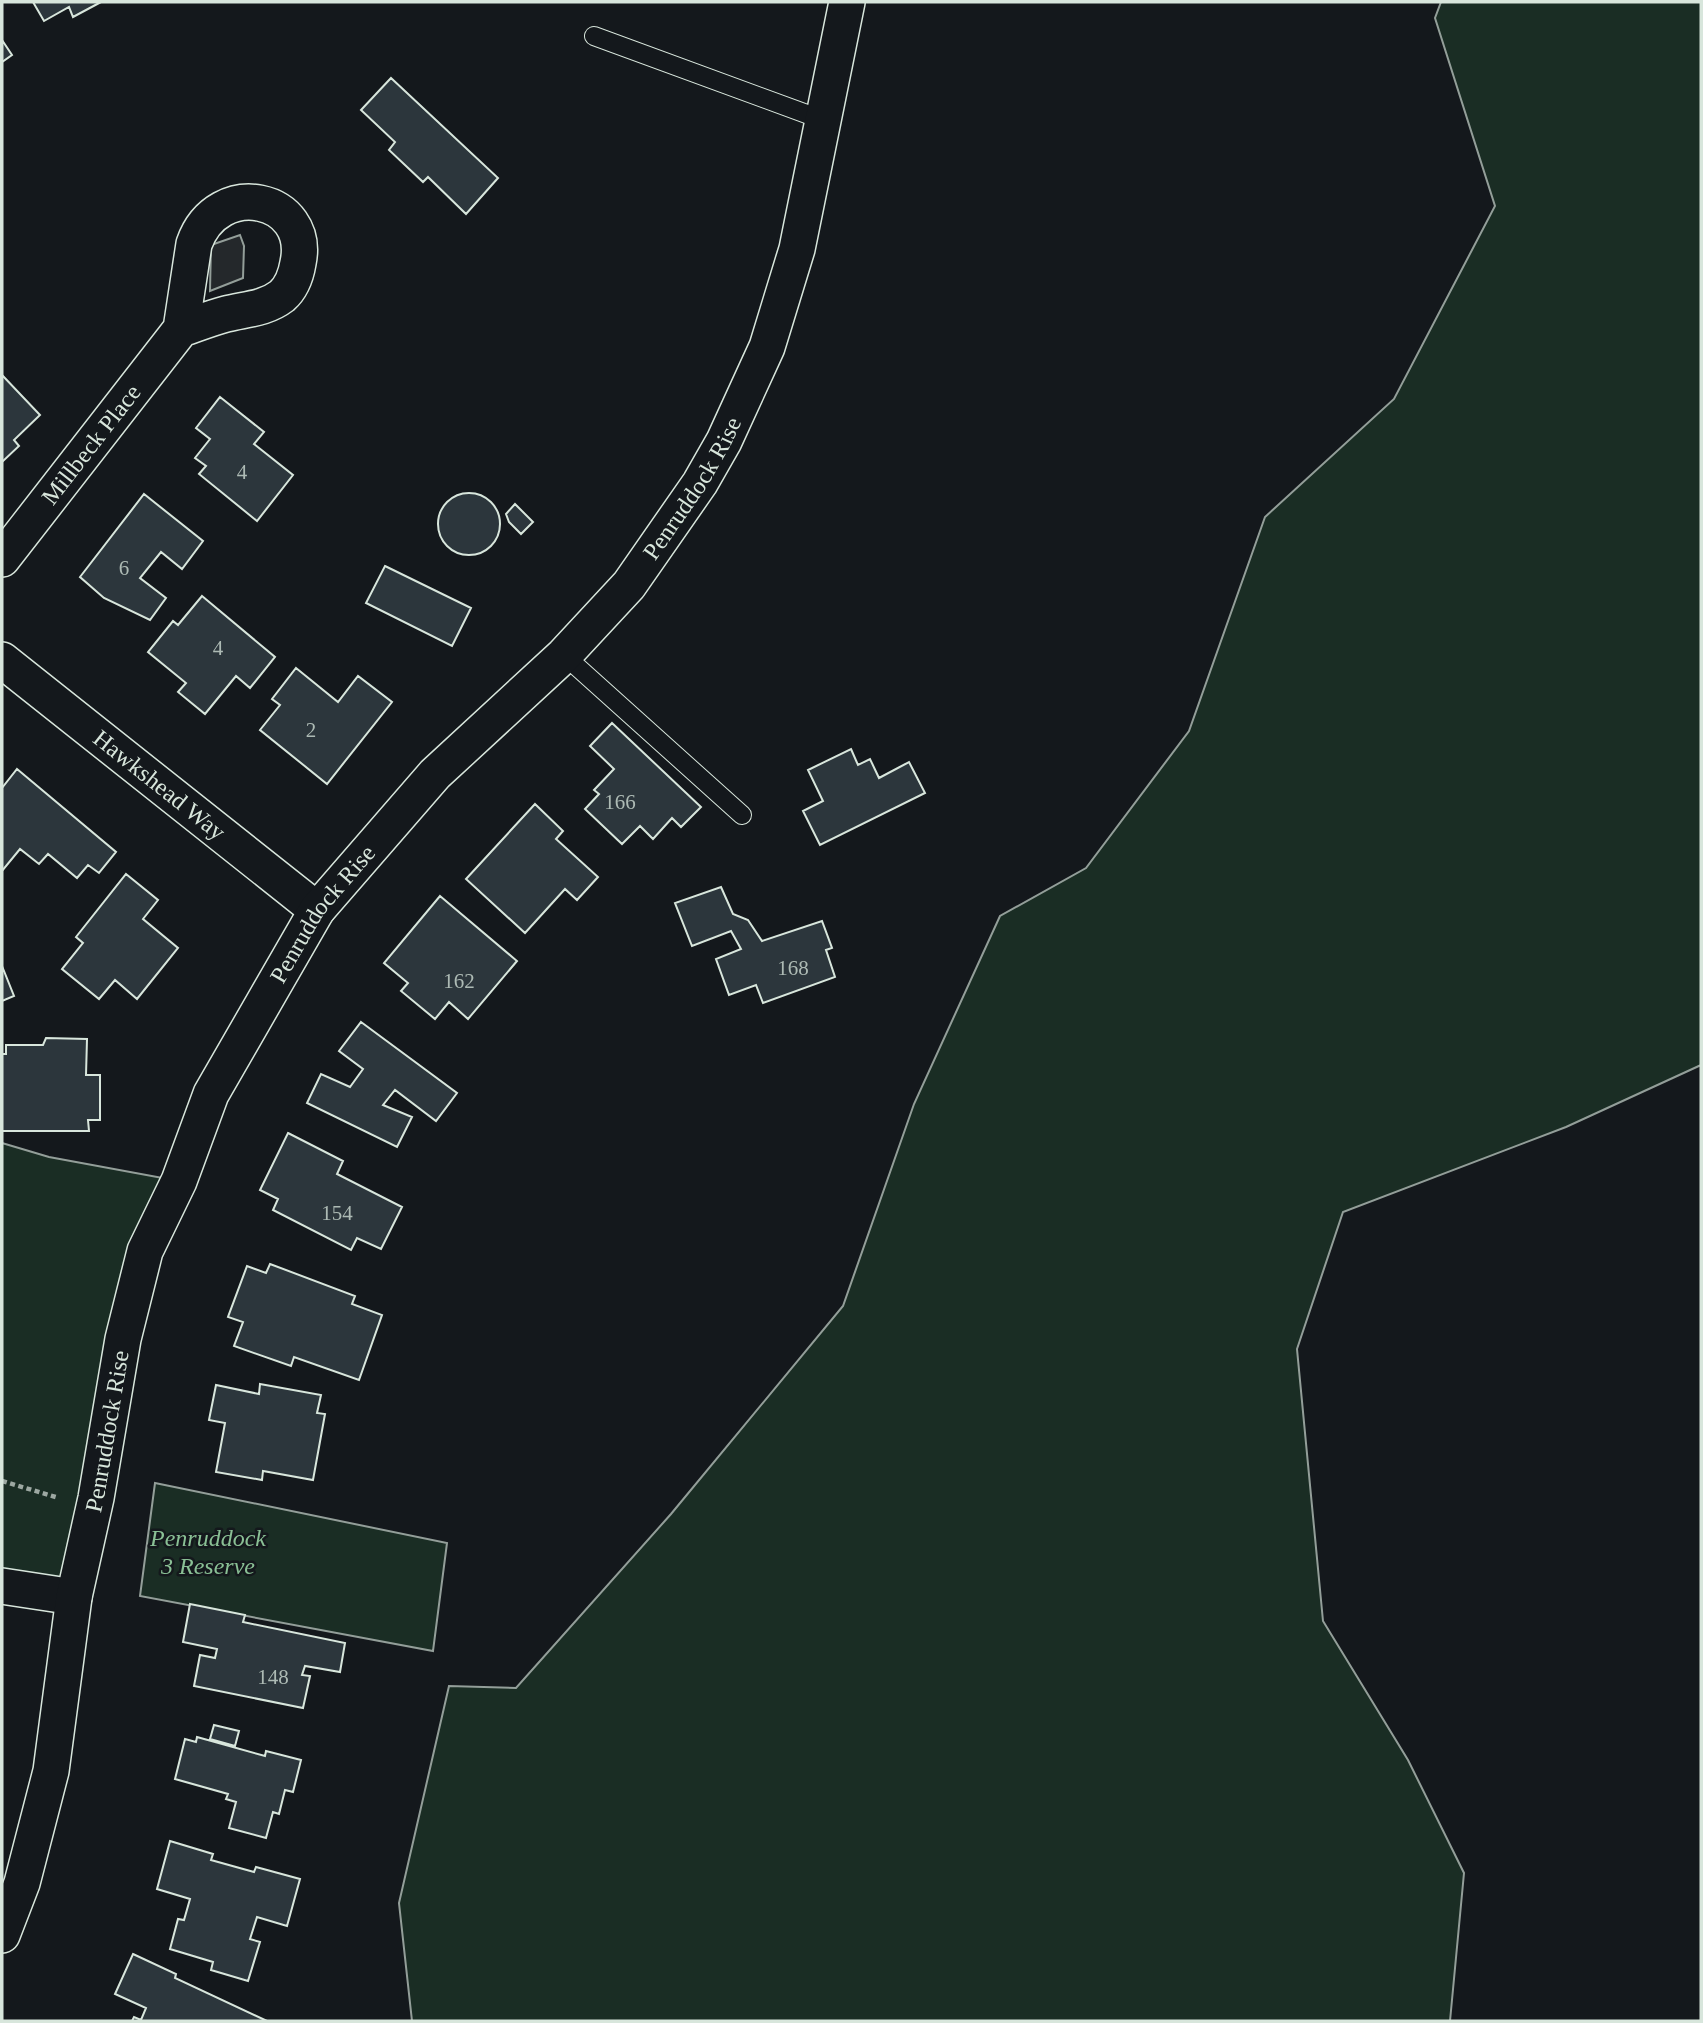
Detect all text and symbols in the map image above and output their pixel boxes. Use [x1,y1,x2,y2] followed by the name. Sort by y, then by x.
[36,380,146,510] street label: Millbeck Place
[638,413,746,564] street label: Penruddock Rise
[237,460,248,484] house number: 4
[119,556,129,580] house number: 6
[213,636,224,660] house number: 4
[306,718,316,742] house number: 2
[88,725,231,845] street label: Hawkshead Way
[604,790,636,814] house number: 166
[265,840,380,987] street label: Penruddock Rise
[777,956,809,980] house number: 168
[443,969,475,993] house number: 162
[321,1201,353,1225] house number: 154
[80,1349,134,1515] street label: Penruddock Rise
[149,1525,266,1579] park label: Penruddock 3 Reserve
[257,1665,289,1689] house number: 148

